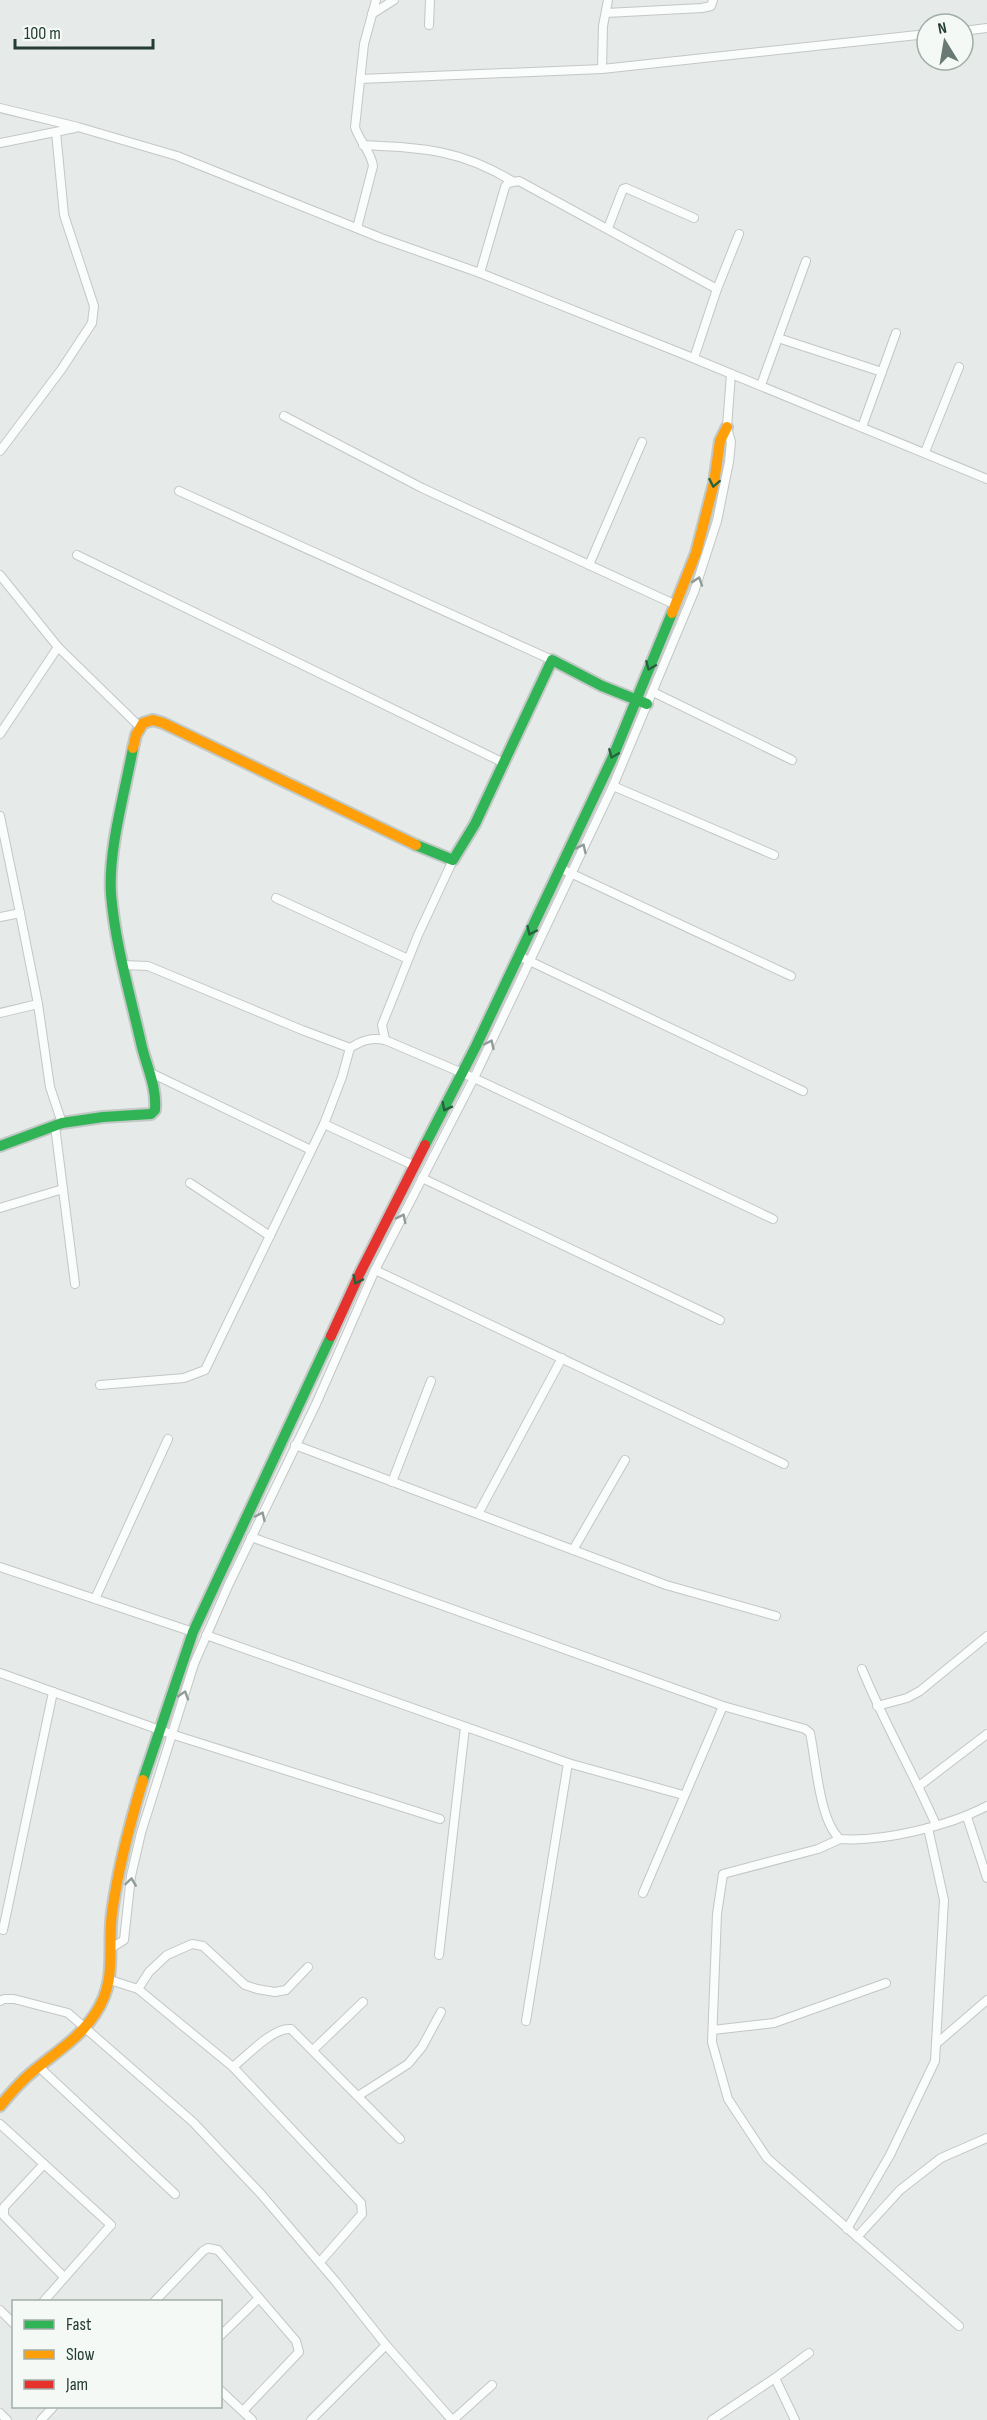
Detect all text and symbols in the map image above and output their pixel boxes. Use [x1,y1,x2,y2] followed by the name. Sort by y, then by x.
[15,12,153,50] scale bar
[915,12,975,72] north arrow
[936,19,948,39] text: N
[24,23,61,44] text: 100 m
[708,478,721,488] one-way arrow
[690,576,703,587] one-way arrow
[645,659,657,670] one-way arrow
[608,748,620,759] one-way arrow
[574,844,586,855] one-way arrow
[526,924,538,935] one-way arrow
[483,1040,495,1051] one-way arrow
[442,1100,454,1111] one-way arrow
[395,1213,406,1224] one-way arrow
[352,1273,364,1284] one-way arrow
[253,1511,265,1522] one-way arrow
[177,1690,189,1701] one-way arrow
[124,1877,136,1887] one-way arrow
[12,2300,222,2408] legend
[66,2314,92,2335] text: Fast
[66,2344,95,2365] text: Slow
[65,2374,88,2395] text: Jam

